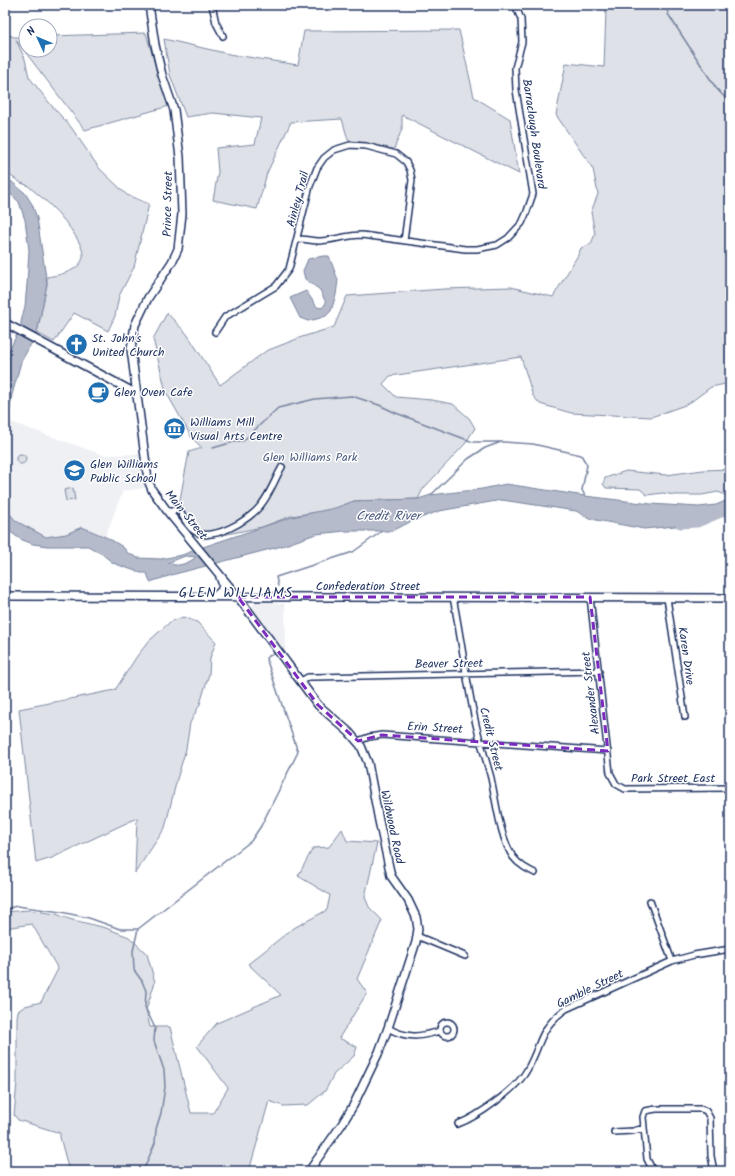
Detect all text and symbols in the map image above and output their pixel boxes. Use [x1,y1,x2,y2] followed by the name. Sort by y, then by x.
[18,18,58,58] north arrow
[23,23,40,41] text: N
[517,78,551,191] street label: Barraclough Boulevard
[281,169,315,229] street label: Ainley Trail
[158,171,178,237] street label: Prince Street
[92,329,164,362] place label: St. John's United Church
[63,332,89,358] church icon: St. John's United Church
[85,379,111,405] cafe icon: Glen Oven Cafe
[114,383,193,402] place label: Glen Oven Cafe
[190,413,283,446] place label: Williams Mill Visual Arts Centre
[162,416,188,442] museum icon: Williams Mill Visual Arts Centre
[263,448,358,467] park label: Glen Williams Park
[90,455,158,488] place label: Glen Williams Public School
[61,458,87,484] school or university icon: Glen Williams Public School
[160,486,212,544] street label: Main Street
[356,506,423,527] water label: Credit River
[316,577,421,596] street label: Confederation Street
[179,582,293,604] district label: GLEN WILLIAMS
[673,626,700,687] street label: Karen Drive
[576,650,606,736] street label: Alexander Street
[415,654,484,674] street label: Beaver Street
[474,705,508,773] street label: Credit Street
[407,717,464,739] street label: Erin Street
[631,769,715,788] street label: Park Street East
[375,788,409,867] street label: Wildwood Road
[553,964,627,1013] street label: Gamble Street

